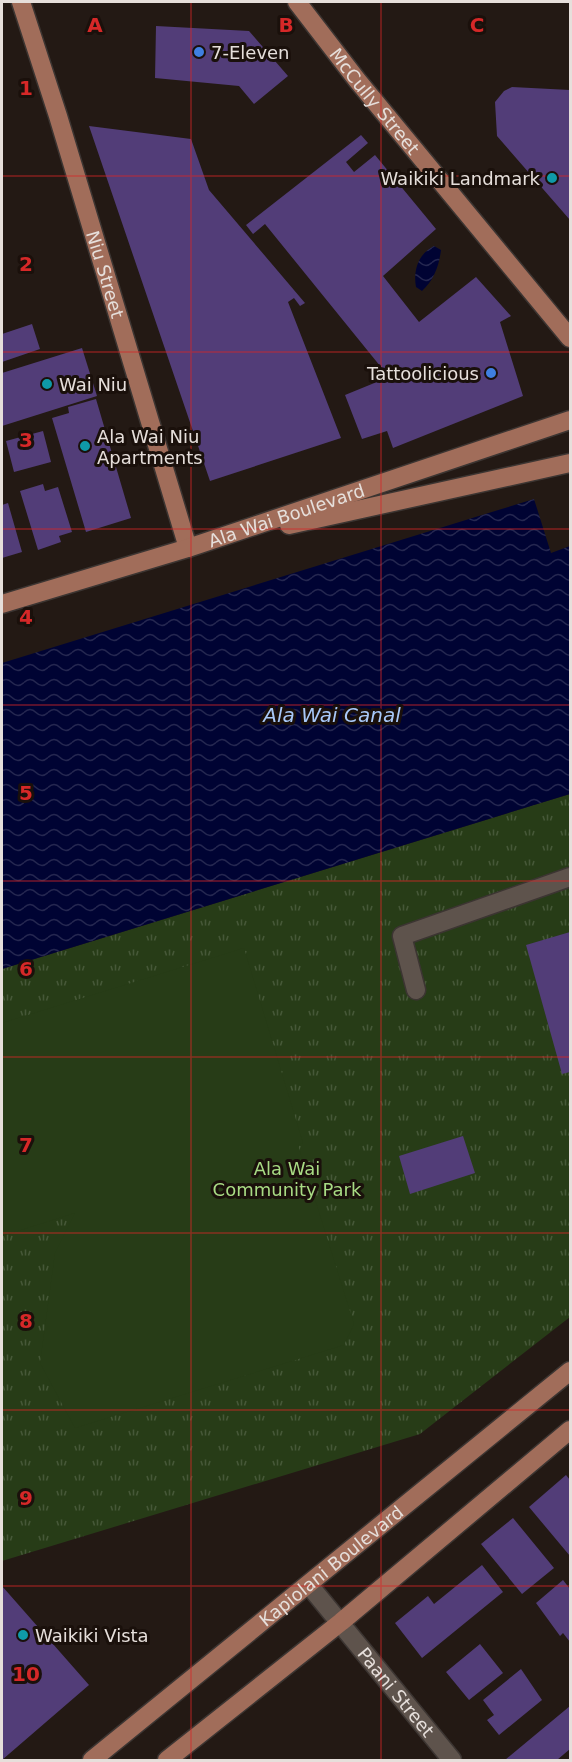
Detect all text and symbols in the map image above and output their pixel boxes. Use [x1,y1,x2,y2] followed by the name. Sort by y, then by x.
[87,13,103,37] text: A
[278,13,294,37] text: B
[470,13,484,37] text: C
[211,42,290,63] place label: 7-Eleven
[326,44,424,158] street label: McCully Street
[192,45,206,59] marker: 7-Eleven
[19,76,33,100] text: 1
[380,168,541,189] place label: Waikiki Landmark
[545,171,559,185] marker: Waikiki Landmark
[83,228,129,320] street label: Niu Street
[19,252,33,276] text: 2
[366,363,479,384] place label: Tattoolicious
[484,366,498,380] marker: Tattoolicious
[59,374,127,395] place label: Wai Niu
[40,377,54,391] marker: Wai Niu
[97,426,203,468] place label: Ala Wai Niu Apartments
[19,428,33,452] text: 3
[78,439,92,453] marker: Ala Wai Niu Apartments
[205,479,367,551] street label: Ala Wai Boulevard
[19,605,33,629] text: 4
[261,703,401,727] water label: Ala Wai Canal
[19,781,33,805] text: 5
[19,957,33,981] text: 6
[19,1133,33,1157] text: 7
[213,1158,362,1200] park label: Ala Wai Community Park
[19,1309,33,1333] text: 8
[19,1486,33,1510] text: 9
[255,1501,407,1630] street label: Kapiolani Boulevard
[35,1625,149,1646] place label: Waikiki Vista
[16,1628,30,1642] marker: Waikiki Vista
[354,1643,439,1741] street label: Paani Street
[12,1662,40,1686] text: 10

